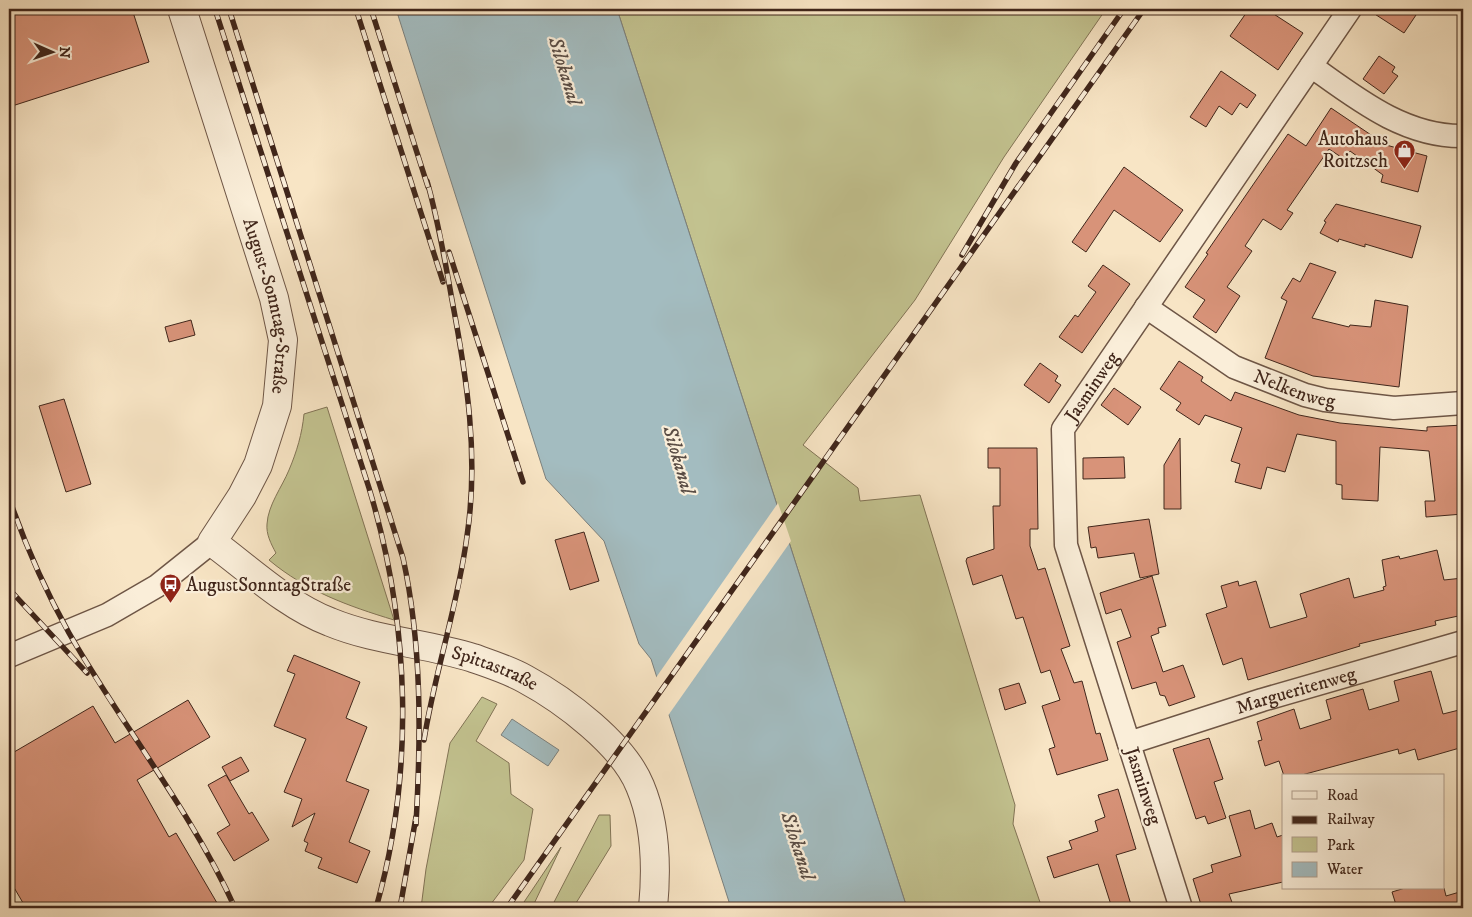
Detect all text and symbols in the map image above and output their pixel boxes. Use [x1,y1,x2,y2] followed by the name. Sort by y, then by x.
[28,28,78,78] north arrow
[542,33,587,110] water label: Silokanal
[55,46,73,59] text: N
[1318,128,1388,173] place label: Autohaus Roitzsch
[1392,138,1416,169] shop icon: Autohaus Roitzsch
[238,215,295,395] street label: August-Sonntag-Straße
[1059,347,1124,428] street label: Jasminweg
[1250,364,1337,413] street label: Nelkenweg
[656,422,700,499] water label: Silokanal
[158,573,182,604] bus stop icon: AugustSonntagStraße
[186,574,351,597] place label: AugustSonntagStraße
[449,641,542,696] street label: Spittastraße
[1233,662,1359,719] street label: Margueritenweg
[1119,743,1167,828] street label: Jasminweg
[1282,774,1444,890] legend
[1327,786,1359,805] text: Road
[774,808,820,885] water label: Silokanal
[1327,810,1375,829] text: Railway
[1327,836,1356,855] text: Park
[1326,860,1363,879] text: Water

